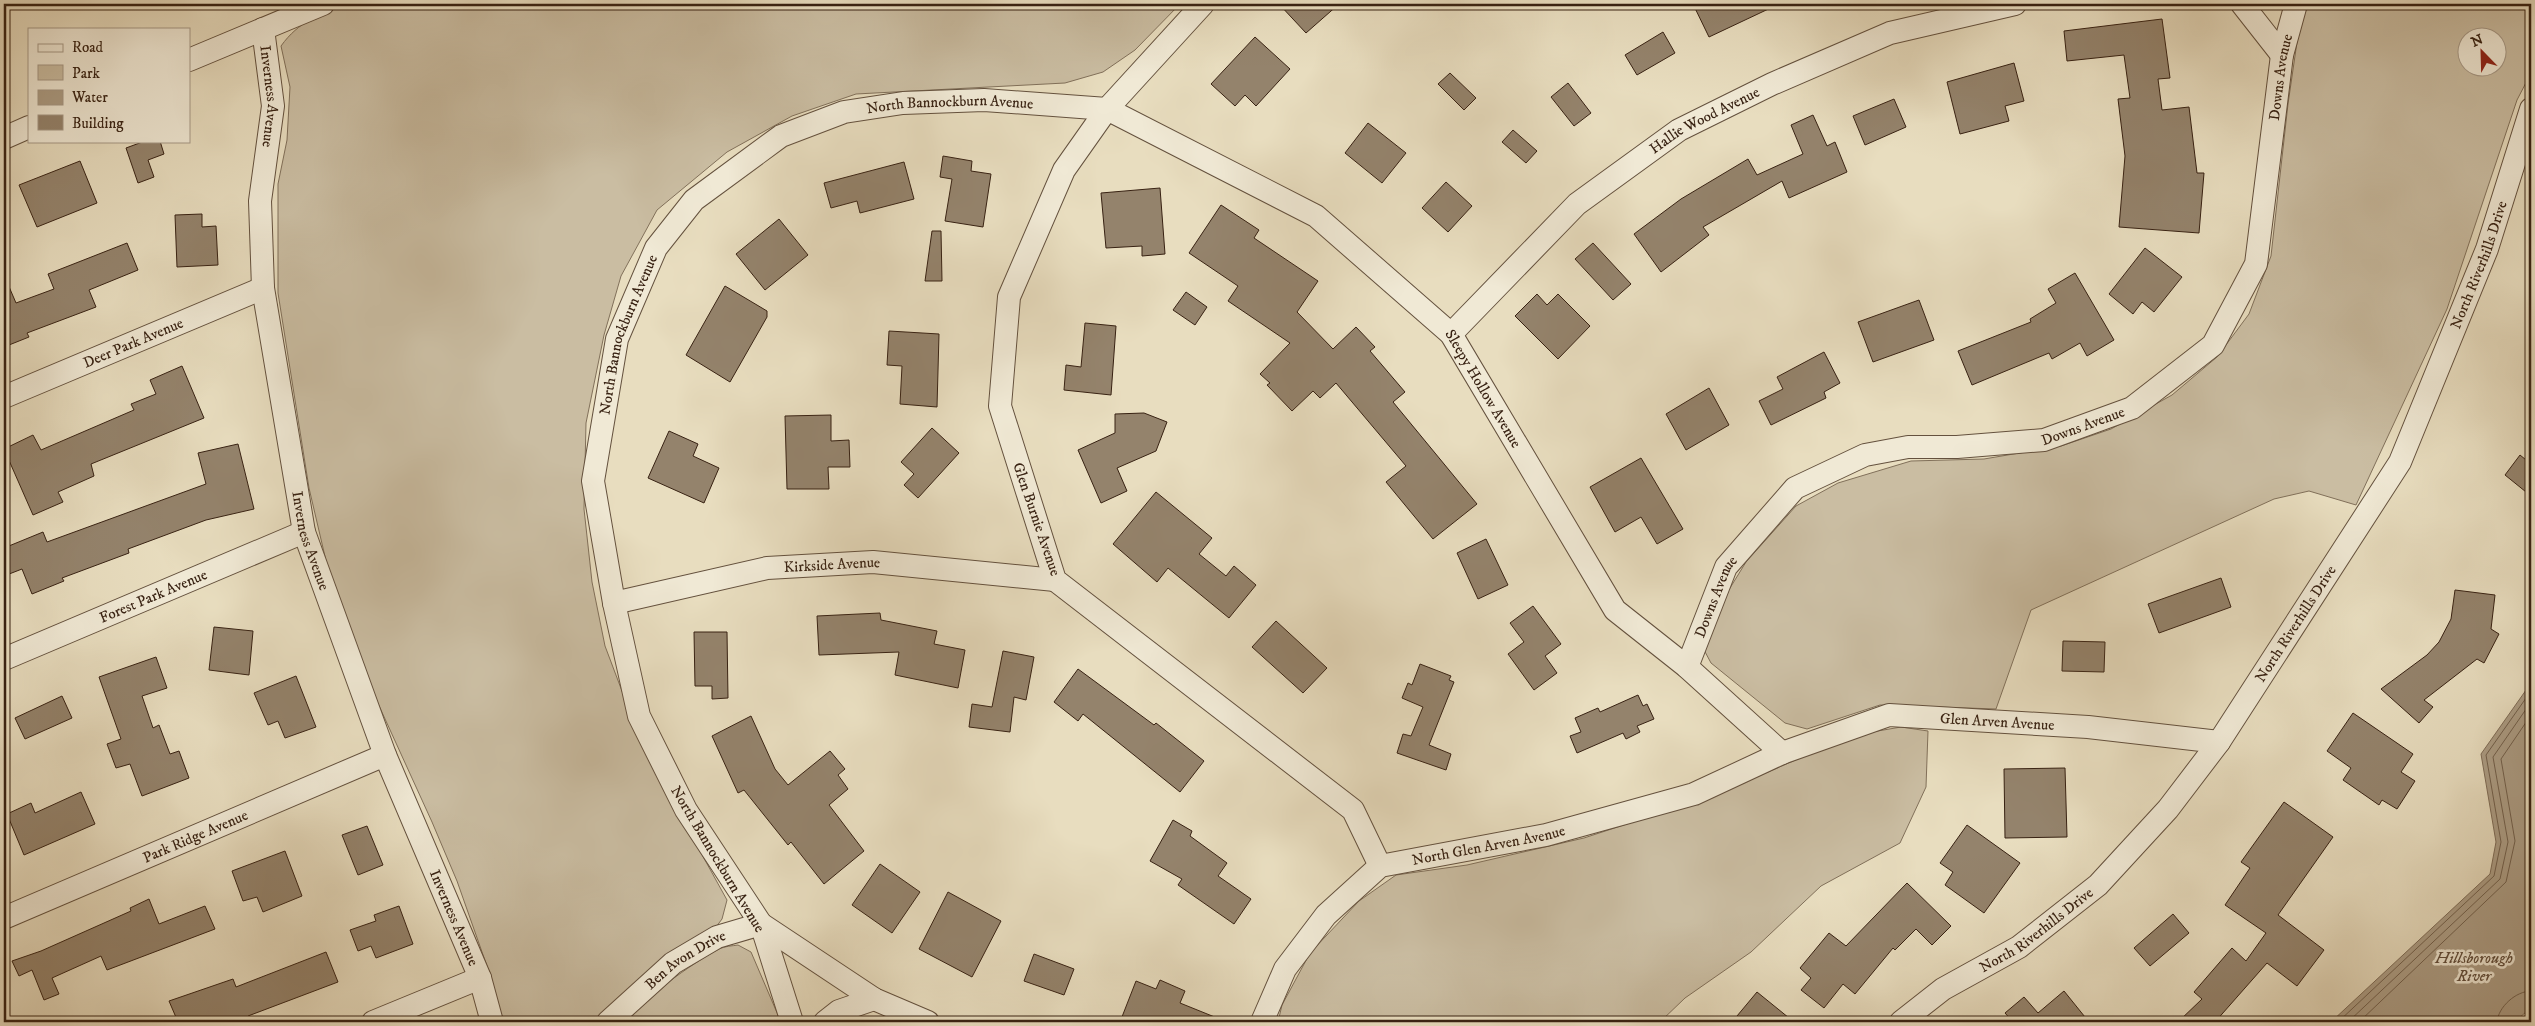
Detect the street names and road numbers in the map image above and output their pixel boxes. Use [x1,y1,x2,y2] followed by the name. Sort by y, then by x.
[2265,32,2297,122] street label: Downs Avenue
[255,44,282,149] street label: Inverness Avenue
[1646,83,1763,158] street label: Hallie Wood Avenue
[865,91,1034,118] street label: North Bannockburn Avenue
[2446,199,2512,332] street label: North Riverhills Drive
[595,252,662,416] street label: North Bannockburn Avenue
[80,314,186,373] street label: Deer Park Avenue
[1440,326,1526,451] street label: Sleepy Hollow Avenue
[2039,402,2127,450] street label: Downs Avenue
[1008,460,1065,578] street label: Glen Burnie Avenue
[287,490,333,593] street label: Inverness Avenue
[1690,552,1742,641] street label: Downs Avenue
[783,553,881,577] street label: Kirkside Avenue
[2251,562,2341,686] street label: North Riverhills Drive
[97,565,210,628] street label: Forest Park Avenue
[1939,709,2055,735] street label: Glen Arven Avenue
[666,783,769,936] street label: North Bannockburn Avenue
[140,806,251,868] street label: Park Ridge Avenue
[1411,821,1567,870] street label: North Glen Arven Avenue
[425,867,483,969] street label: Inverness Avenue
[1976,883,2097,977] street label: North Riverhills Drive
[641,926,728,994] street label: Ben Avon Drive

